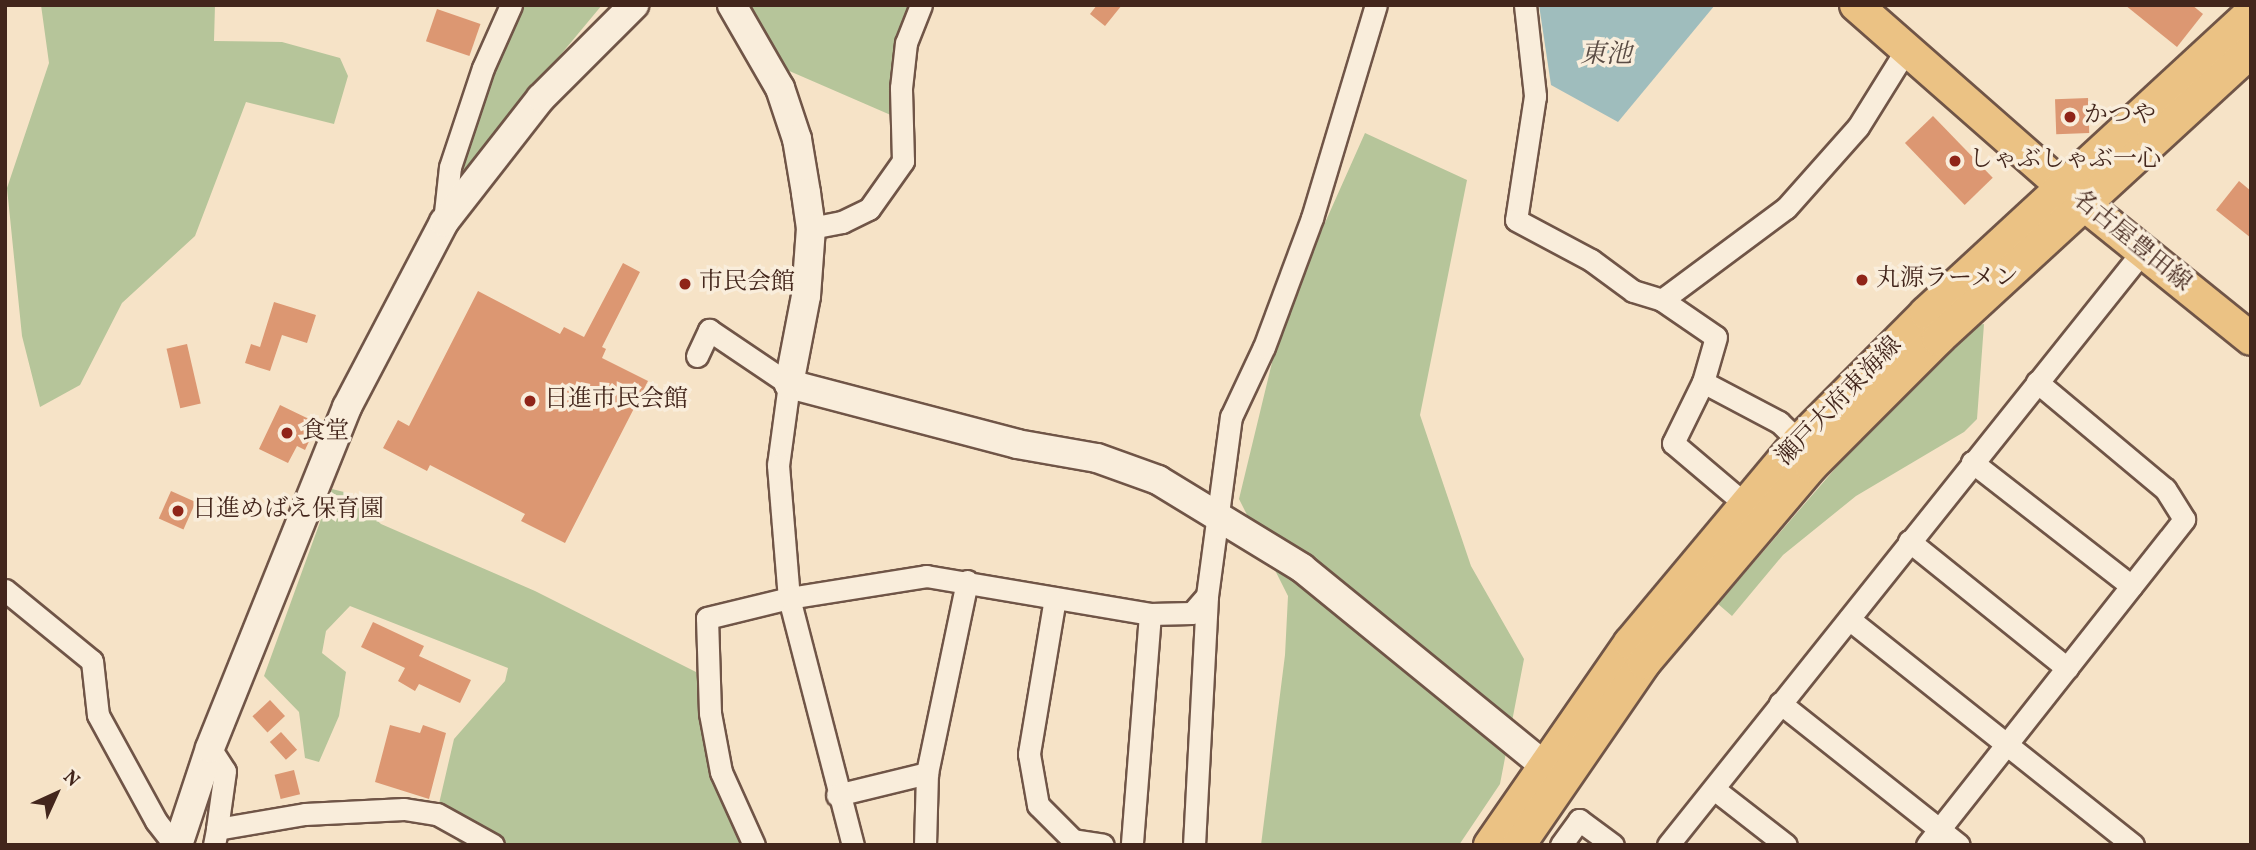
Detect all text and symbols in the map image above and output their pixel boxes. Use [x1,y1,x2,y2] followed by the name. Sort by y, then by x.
[1580,40,1632,72] water label: 東池
[2084,103,2156,131] place label: かつや
[2062,109,2078,125] marker: かつや
[1969,147,2161,175] place label: しゃぶしゃぶ一心
[1947,153,1963,169] marker: しゃぶしゃぶ一心
[2066,185,2196,299] street label: 名古屋豊田線
[1876,266,2020,294] place label: 丸源ラーメン
[699,270,795,298] place label: 市民会館
[1854,272,1870,288] marker: 丸源ラーメン
[677,276,693,292] marker: 市民会館
[1771,332,1909,472] street label: 瀬戸大府東海線
[544,387,688,415] place label: 日進市民会館
[522,393,538,409] marker: 日進市民会館
[301,419,349,447] place label: 食堂
[279,425,295,441] marker: 食堂
[192,497,384,525] place label: 日進めばえ保育園
[170,503,186,519] marker: 日進めばえ保育園
[21,759,91,829] north arrow
[57,765,85,793] text: N

